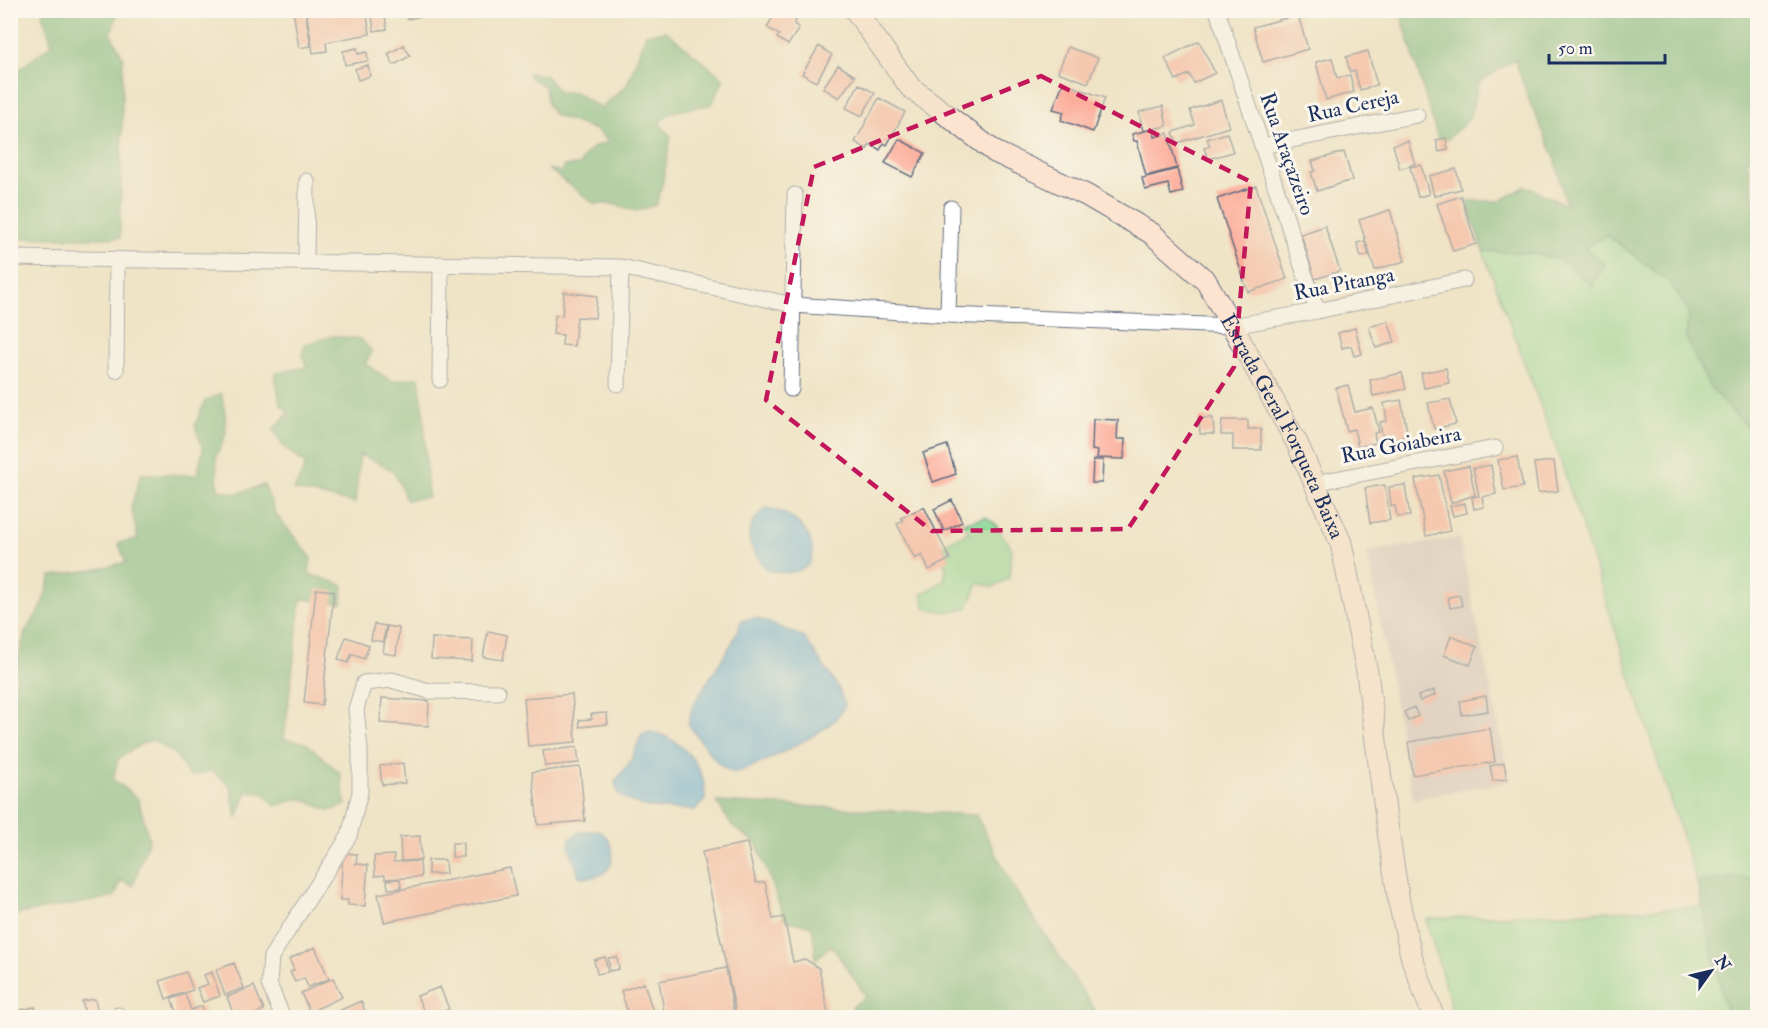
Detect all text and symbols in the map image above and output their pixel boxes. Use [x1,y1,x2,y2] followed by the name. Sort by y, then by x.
[1549,27,1664,65] scale bar
[1558,37,1593,60] text: 50 m
[1305,83,1402,129] street label: Rua Cereja
[1253,89,1321,219] street label: Rua Araçazeiro
[1292,261,1397,307] street label: Rua Pitanga
[1214,309,1351,543] street label: Estrada Geral Forqueta Baixa
[1339,420,1464,470] street label: Rua Goiabeira
[1681,941,1741,1001] north arrow
[1710,951,1735,975] text: N

